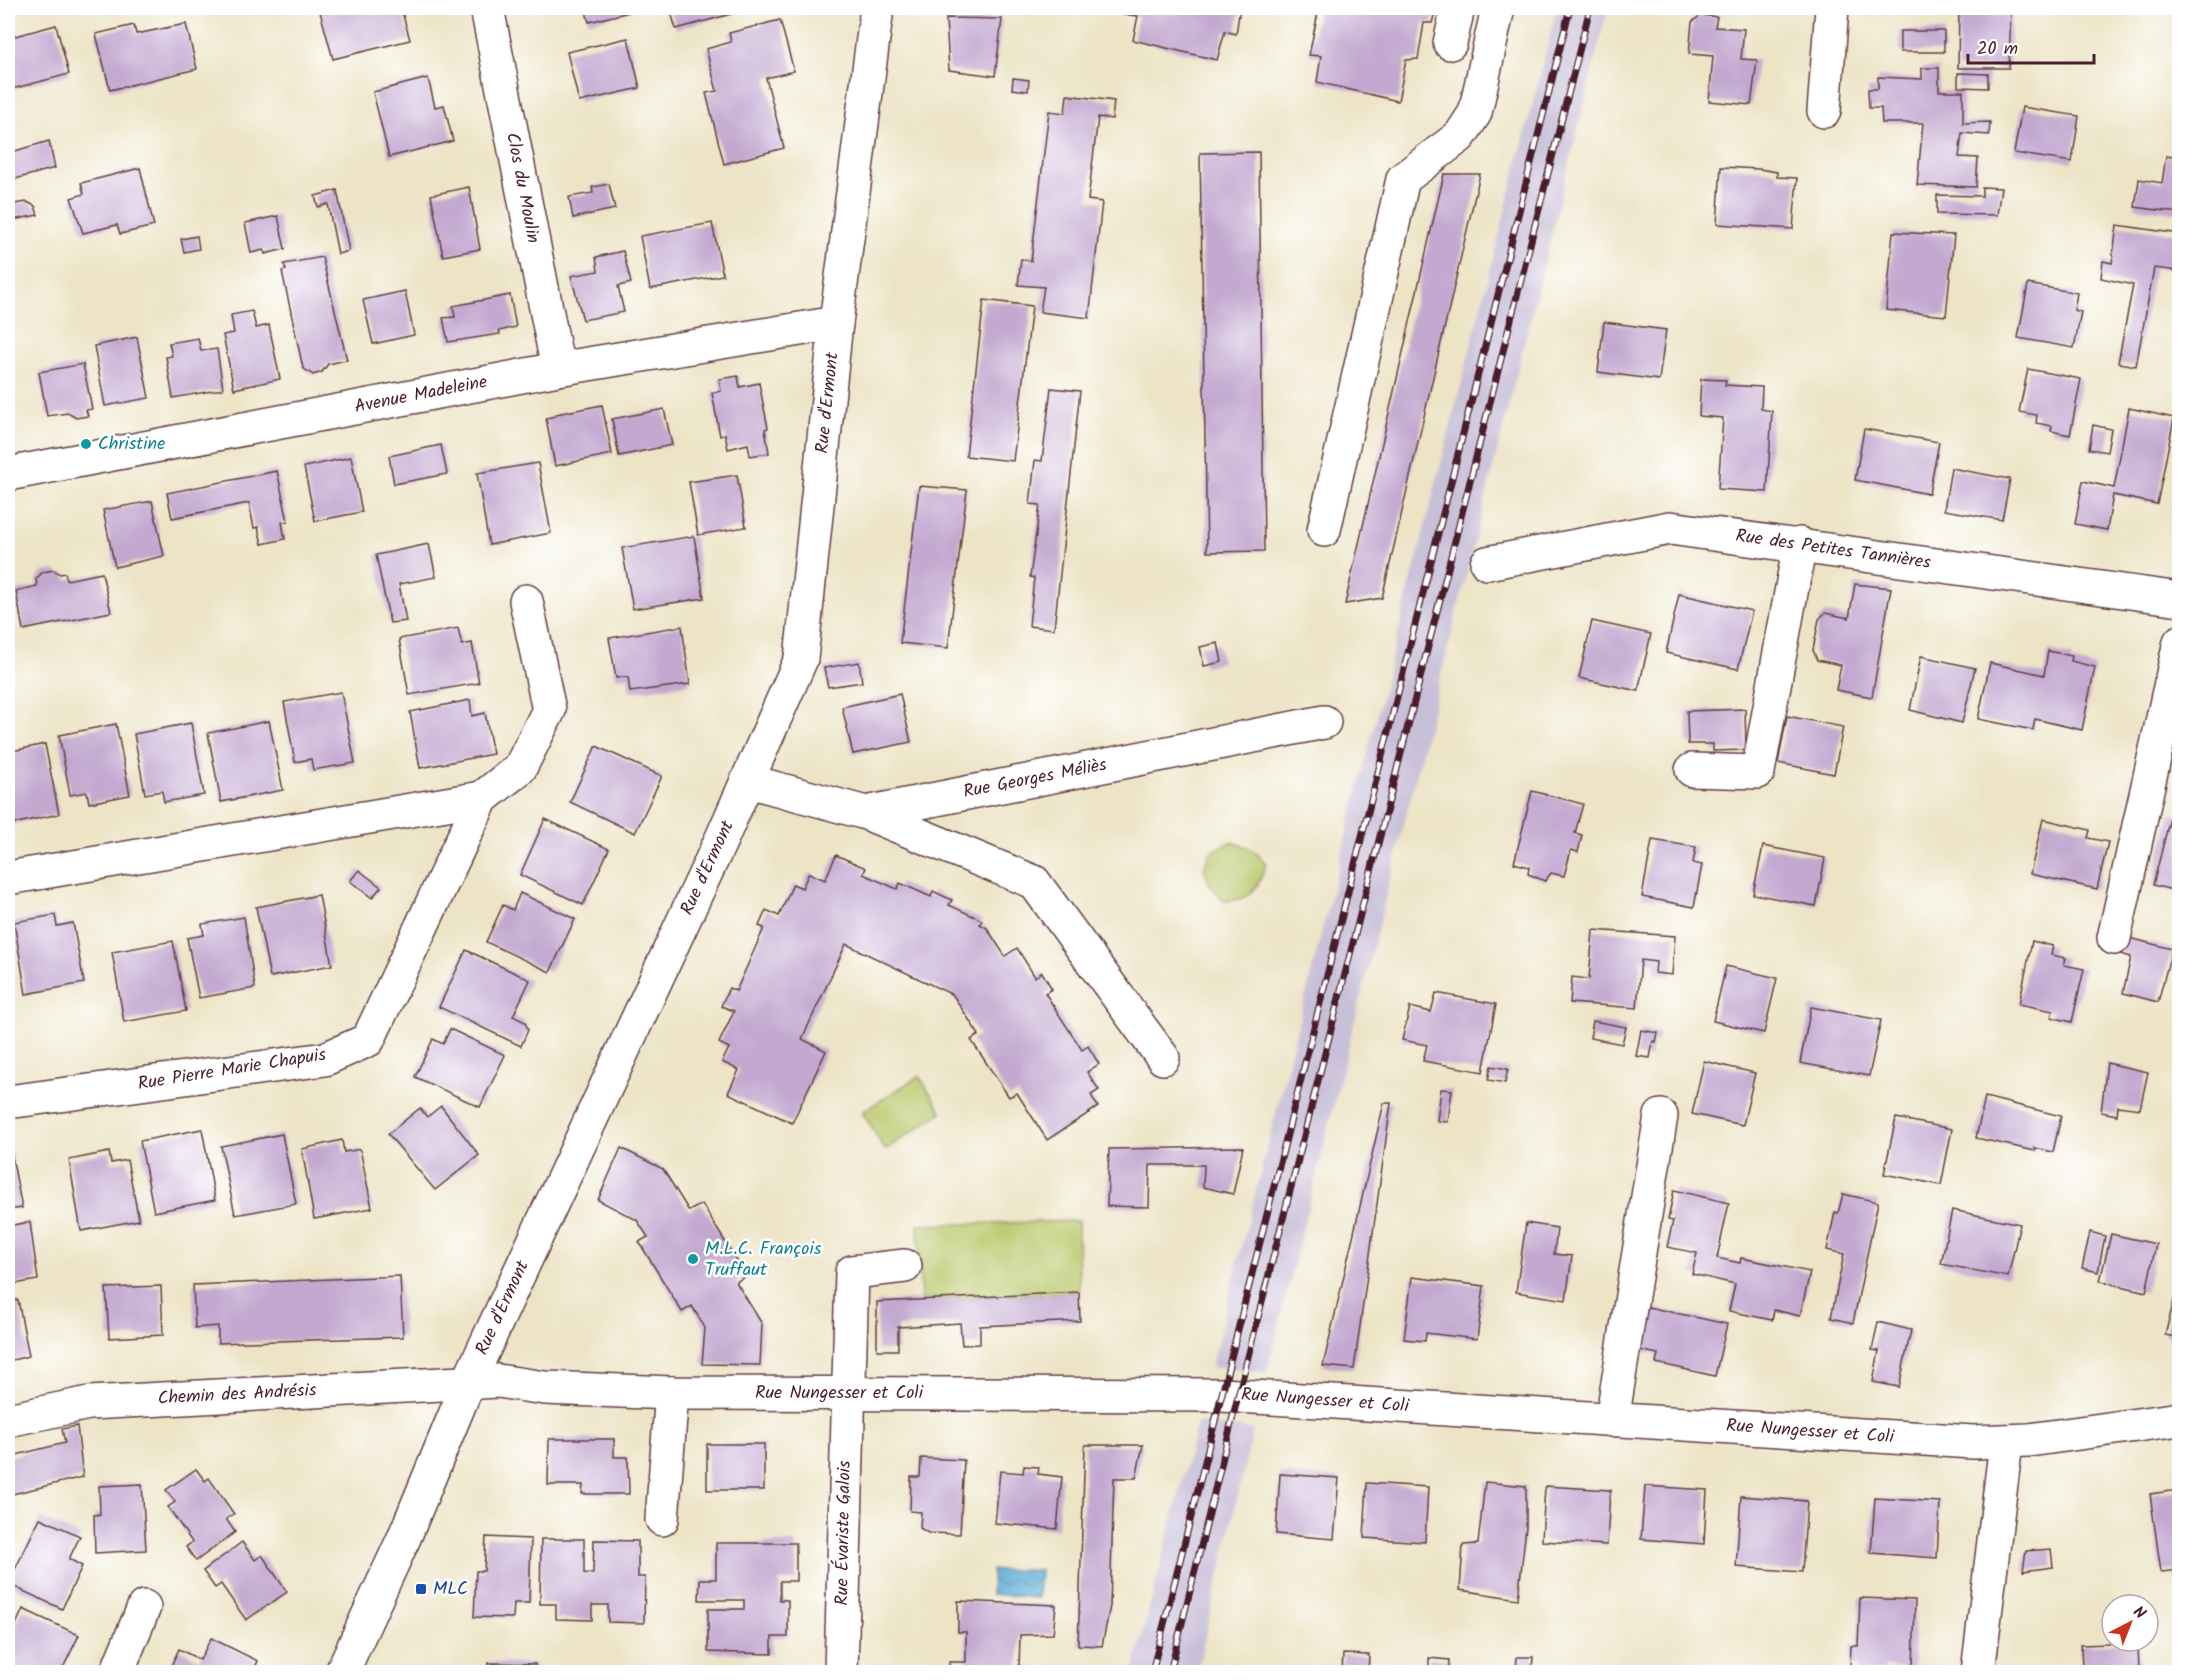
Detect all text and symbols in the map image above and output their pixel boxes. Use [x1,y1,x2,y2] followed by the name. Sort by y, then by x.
[1968,27,2094,65] scale bar
[1977,35,2018,64] text: 20 m
[497,130,547,246] street label: Clos du Moulin
[808,350,848,455] street label: Rue d'Ermont
[352,368,490,422] street label: Avenue Madeleine
[98,430,165,459] place label: Christine
[79,437,93,451] marker: Christine
[1734,522,1933,578] street label: Rue des Petites Tannières
[961,751,1110,807] street label: Rue Georges Méliès
[673,815,743,920] street label: Rue d'Ermont
[136,1041,329,1099] street label: Rue Pierre Marie Chapuis
[705,1235,822,1285] place label: M.L.C. François Truffaut
[686,1252,700,1266] marker: M.L.C. François Truffaut
[468,1255,538,1360] street label: Rue d'Ermont
[157,1376,317,1414] street label: Chemin des Andrésis
[755,1379,924,1408] street label: Rue Nungesser et Coli
[1240,1381,1411,1421] street label: Rue Nungesser et Coli
[1725,1412,1896,1452] street label: Rue Nungesser et Coli
[828,1460,860,1606] street label: Rue Évariste Galois
[433,1575,468,1604] place label: MLC
[414,1582,428,1596] marker: MLC
[2100,1593,2160,1653] north arrow
[2127,1600,2151,1626] text: N

